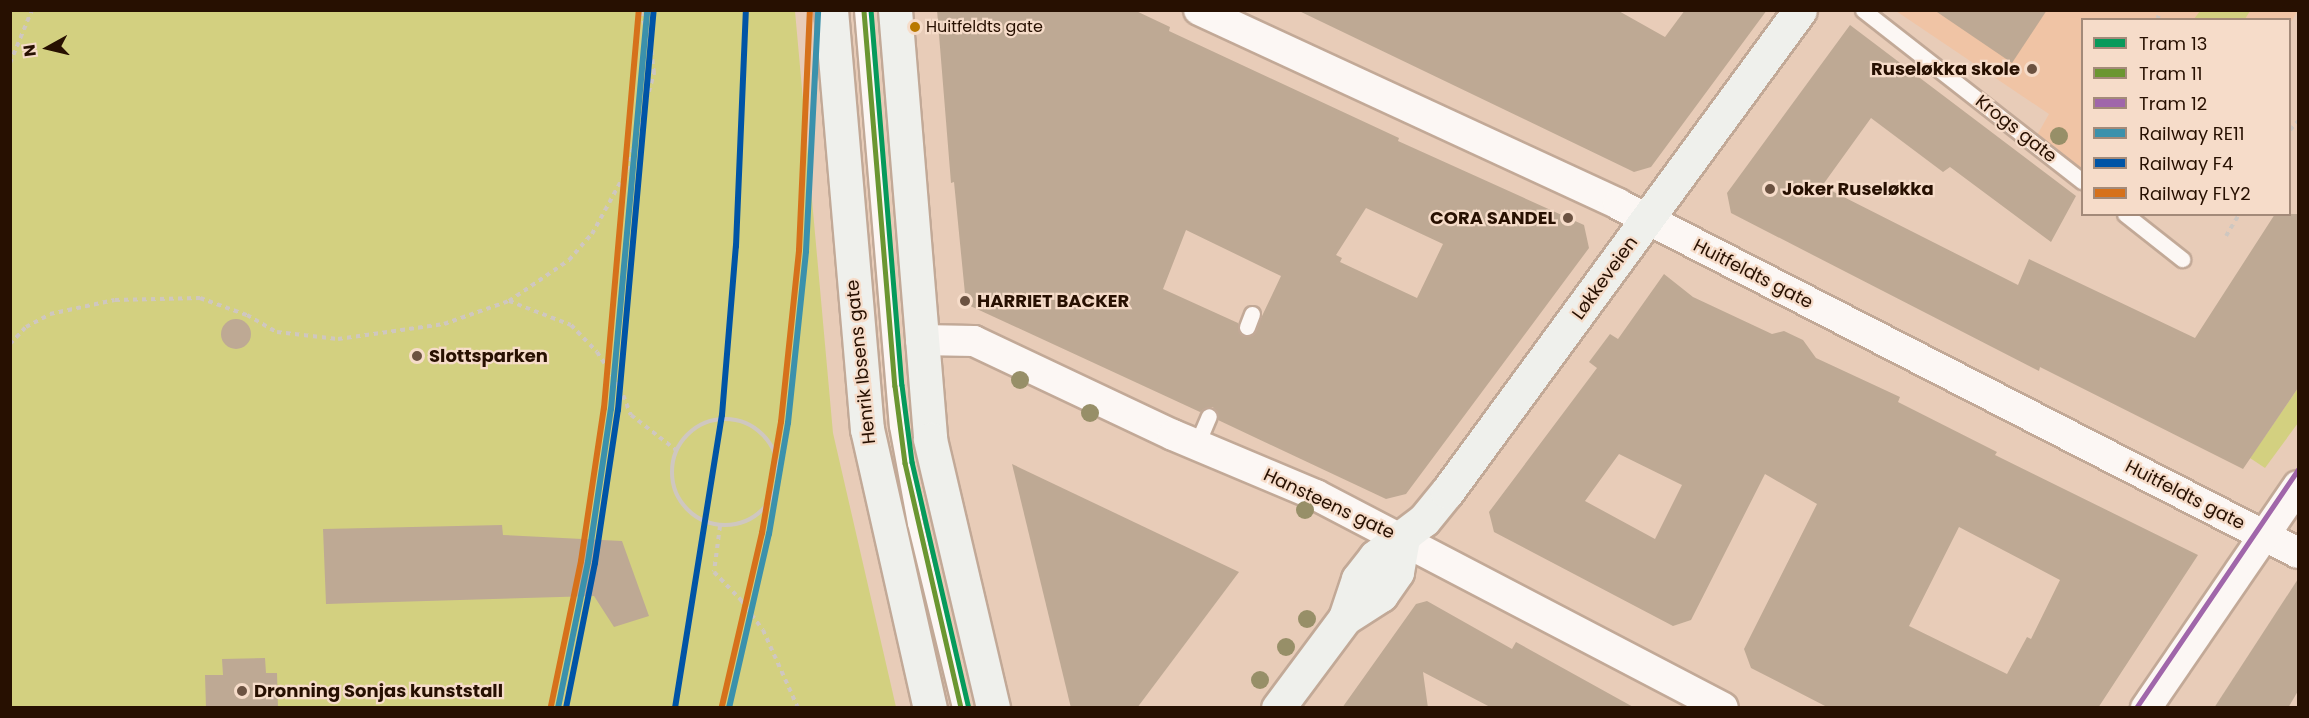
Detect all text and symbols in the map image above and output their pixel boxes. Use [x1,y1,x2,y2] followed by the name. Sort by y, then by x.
[926,17,1043,37] place label: Huitfeldts gate
[18,18,78,78] north arrow
[2081,18,2291,216] legend
[909,21,921,33] marker: Huitfeldts gate
[2139,31,2207,56] text: Tram 13
[17,43,42,58] text: N
[1871,58,2020,80] place label: Ruseløkka skole
[2139,61,2203,86] text: Tram 11
[2025,62,2039,76] marker: Ruseløkka skole
[1971,90,2061,168] street label: Krogs gate
[2139,91,2207,116] text: Tram 12
[2139,121,2245,146] text: Railway RE11
[2139,151,2233,176] text: Railway F4
[1782,178,1934,200] place label: Joker Ruseløkka
[2139,181,2251,206] text: Railway FLY2
[1763,182,1777,196] marker: Joker Ruseløkka
[1430,207,1556,229] place label: CORA SANDEL
[1561,211,1575,225] marker: CORA SANDEL
[1568,232,1642,324] street label: Løkkeveien
[1690,235,1816,313] street label: Huitfeldts gate
[842,279,880,445] street label: Henrik Ibsens gate
[977,290,1129,312] place label: HARRIET BACKER
[958,294,972,308] marker: HARRIET BACKER
[429,345,548,367] place label: Slottsparken
[410,349,424,363] marker: Slottsparken
[2122,456,2248,534] street label: Huitfeldts gate
[1260,464,1398,544] street label: Hansteens gate
[254,680,503,702] place label: Dronning Sonjas kunststall
[235,684,249,698] marker: Dronning Sonjas kunststall

